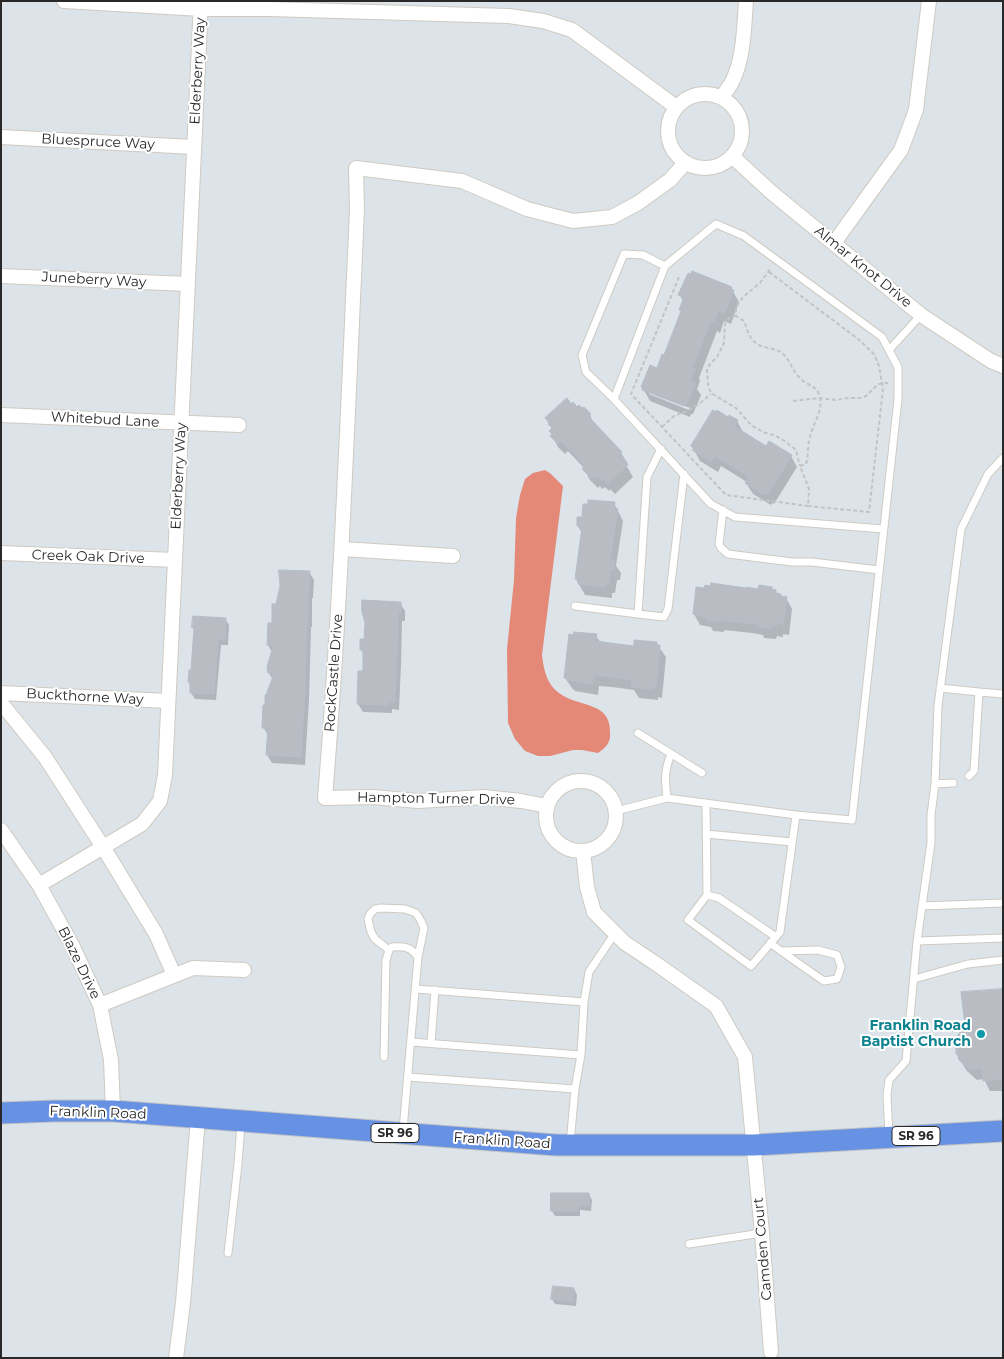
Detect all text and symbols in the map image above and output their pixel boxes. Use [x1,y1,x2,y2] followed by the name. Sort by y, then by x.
[187,17,209,125] street label: Elderberry Way
[41,131,155,153] street label: Bluespruce Way
[811,223,915,311] street label: Almar Knot Drive
[41,269,147,291] street label: Juneberry Way
[50,409,160,431] street label: Whitebud Lane
[168,422,190,530] street label: Elderberry Way
[31,547,145,567] street label: Creek Oak Drive
[321,613,347,733] street label: RockCastle Drive
[26,686,144,708] street label: Buckthorne Way
[357,789,515,809] street label: Hampton Turner Drive
[54,924,104,1002] street label: Blaze Drive
[861,1018,971,1050] place label: Franklin Road Baptist Church
[975,1028,987,1040] marker: Franklin Road Baptist Church
[49,1103,147,1123] street label: Franklin Road
[371,1124,419,1142] road number: SR 96
[892,1126,940,1146] road number: SR 96
[453,1129,551,1153] street label: Franklin Road
[750,1197,776,1301] street label: Camden Court

